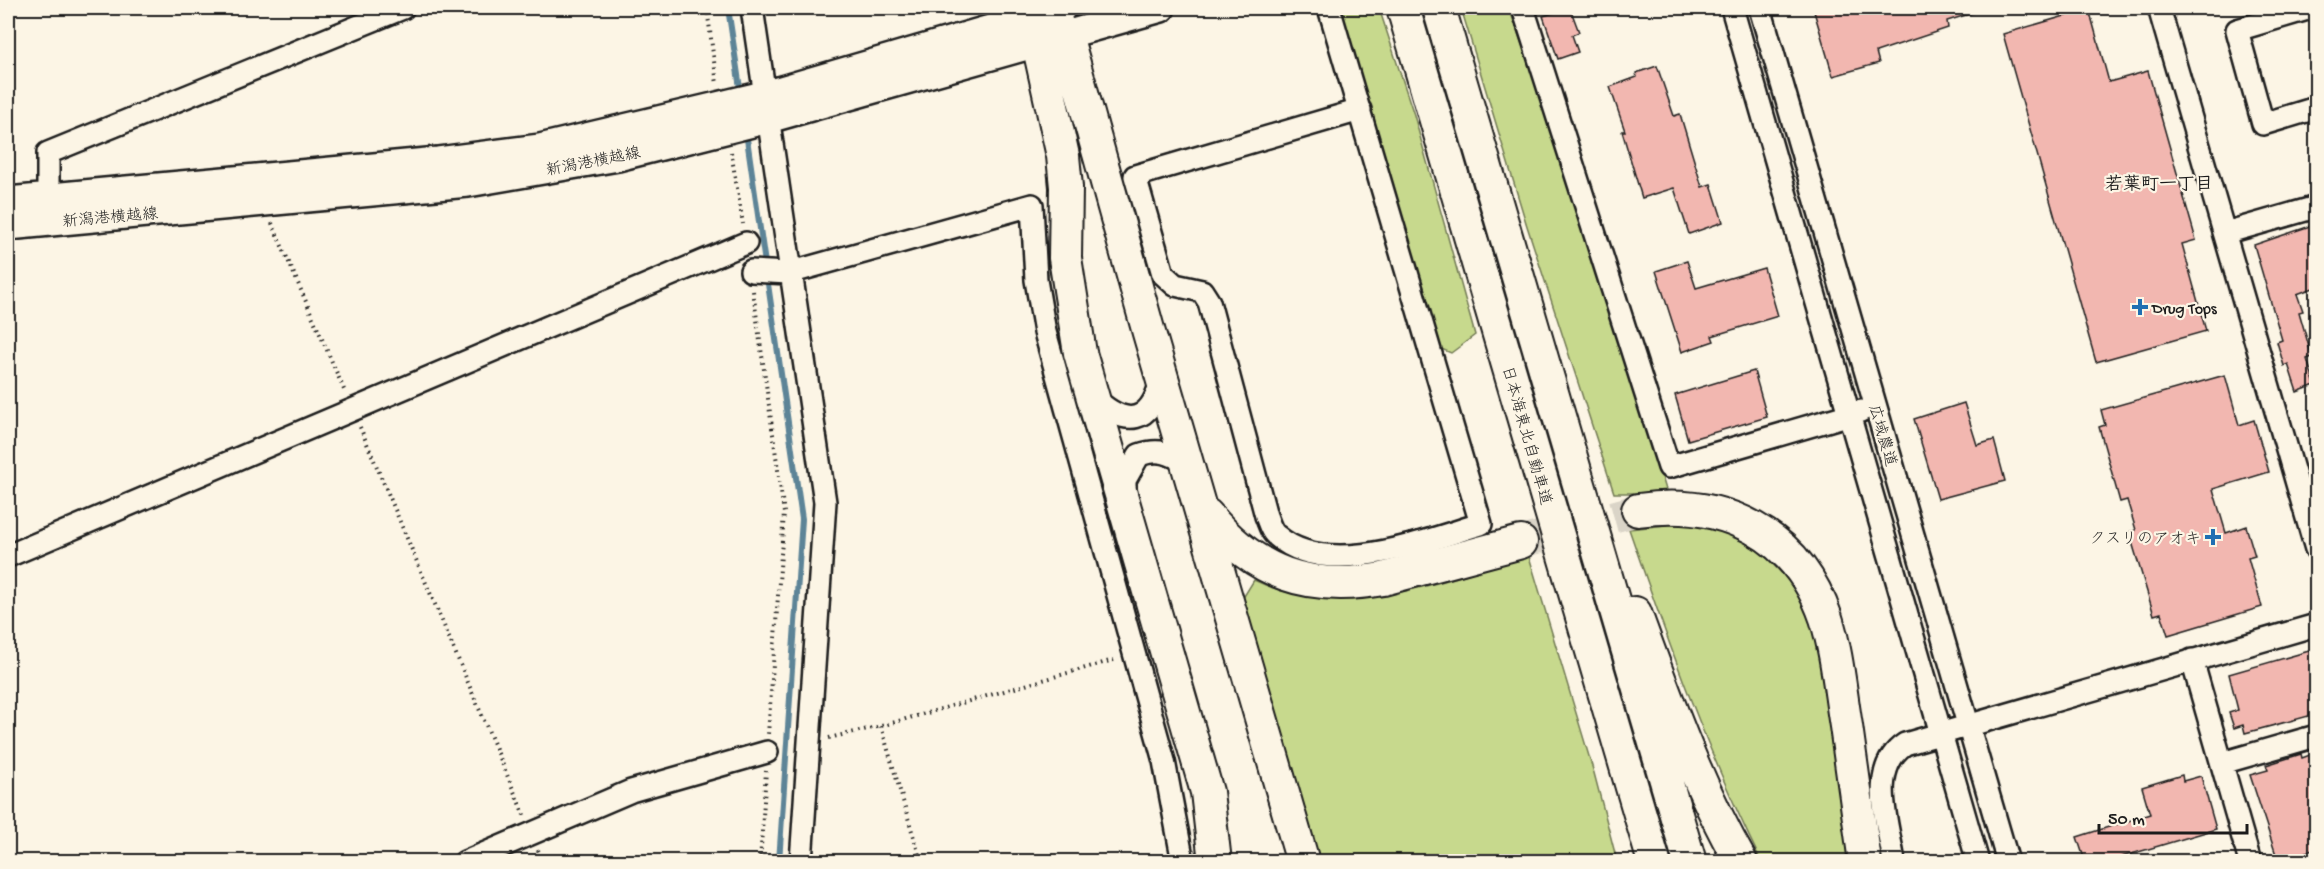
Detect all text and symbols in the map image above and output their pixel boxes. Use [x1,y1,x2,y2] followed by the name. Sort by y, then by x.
[544,143,643,182] street label: 新潟港横越線
[2105,174,2213,196] district label: 若葉町一丁目
[61,204,159,233] street label: 新潟港横越線
[2133,300,2147,314] marker: Drug Tops
[2151,301,2218,320] place label: Drug Tops
[1496,364,1556,508] street label: 日本海東北自動車道
[1863,402,1901,469] street label: 広域農道
[2206,530,2220,544] marker: クスリのアオキ
[2089,531,2201,550] place label: クスリのアオキ
[2099,797,2248,835] scale bar
[2108,810,2145,831] text: 50 m

